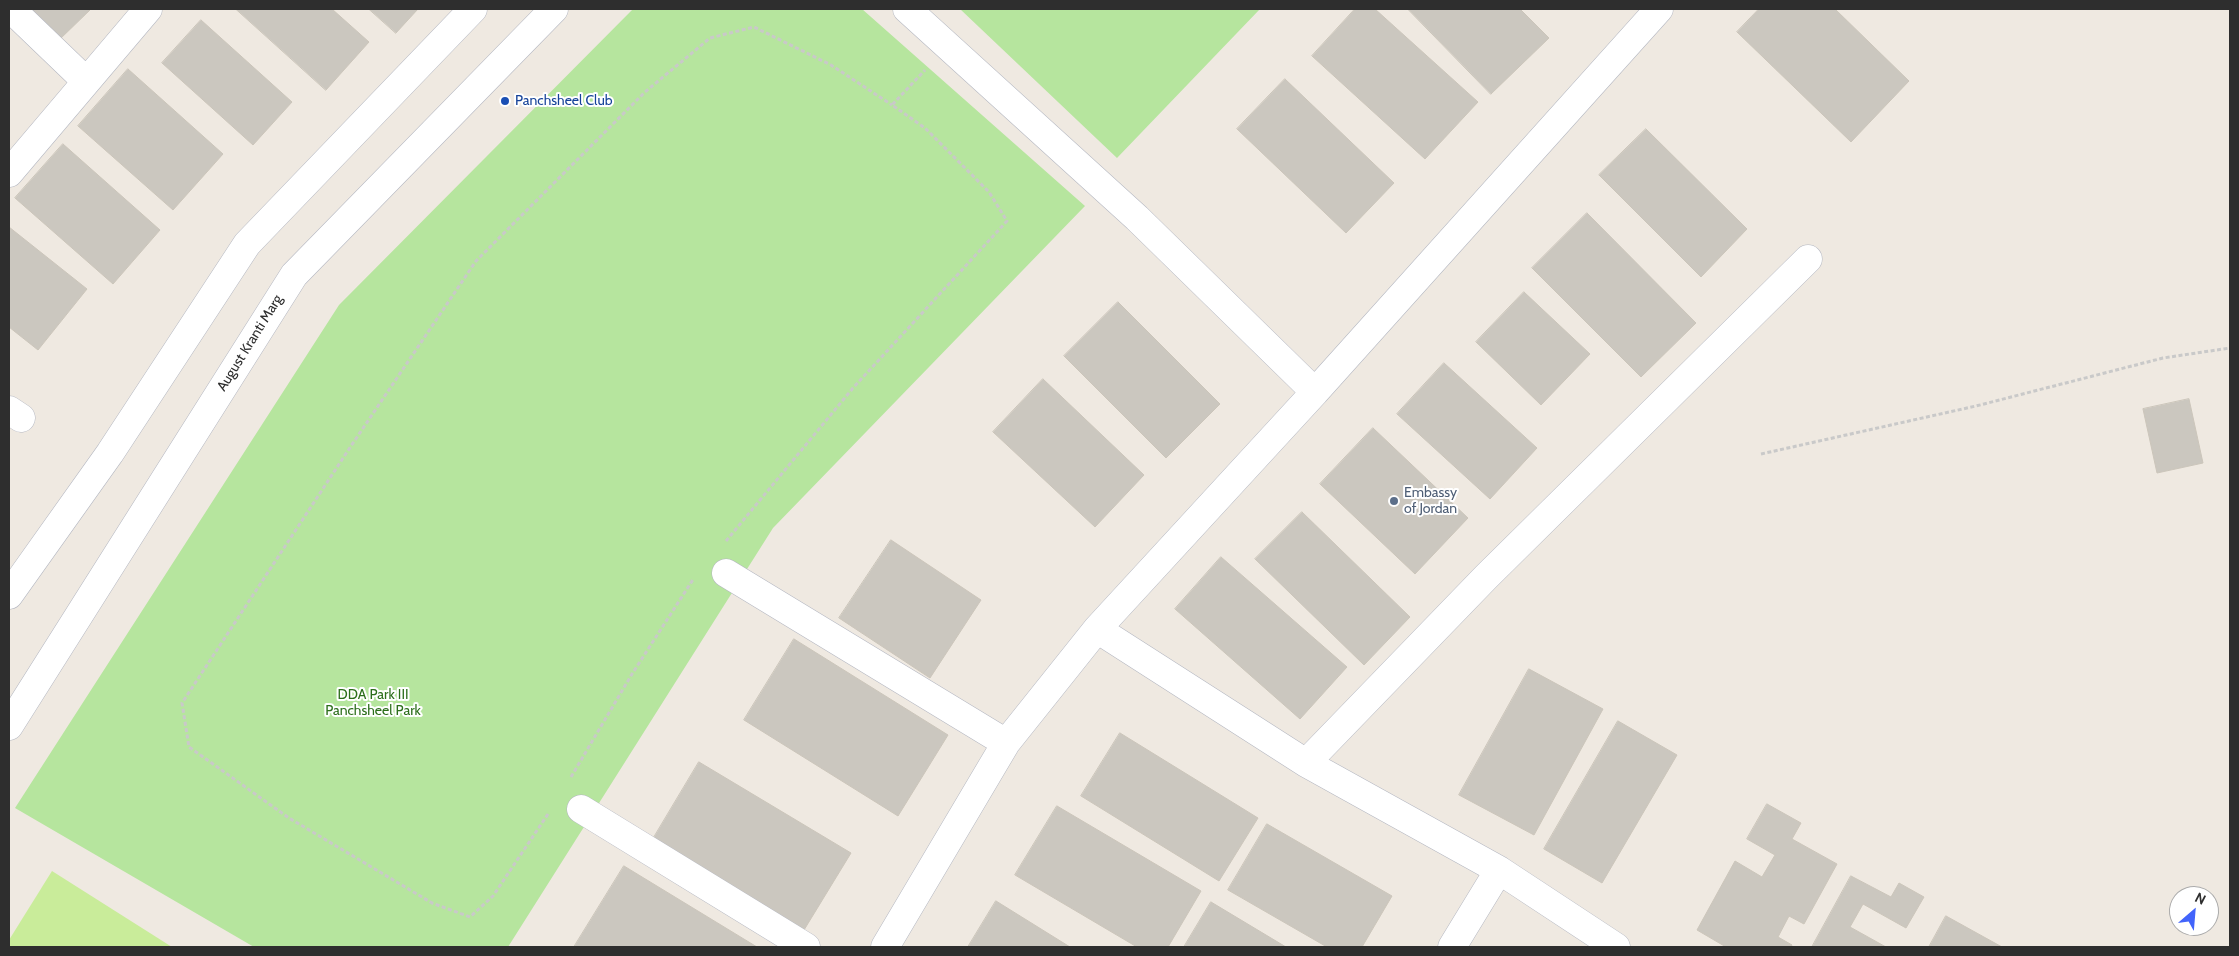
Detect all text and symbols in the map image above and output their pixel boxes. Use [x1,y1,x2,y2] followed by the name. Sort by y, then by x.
[515,93,613,109] place label: Panchsheel Club
[499,95,511,107] marker: Panchsheel Club
[214,292,286,394] street label: August Kranti Marg
[1404,485,1457,518] place label: Embassy of Jordan
[1388,495,1400,507] marker: Embassy of Jordan
[325,687,421,720] park label: DDA Park III Panchsheel Park
[2169,886,2219,936] north arrow
[2192,888,2209,909] text: N

